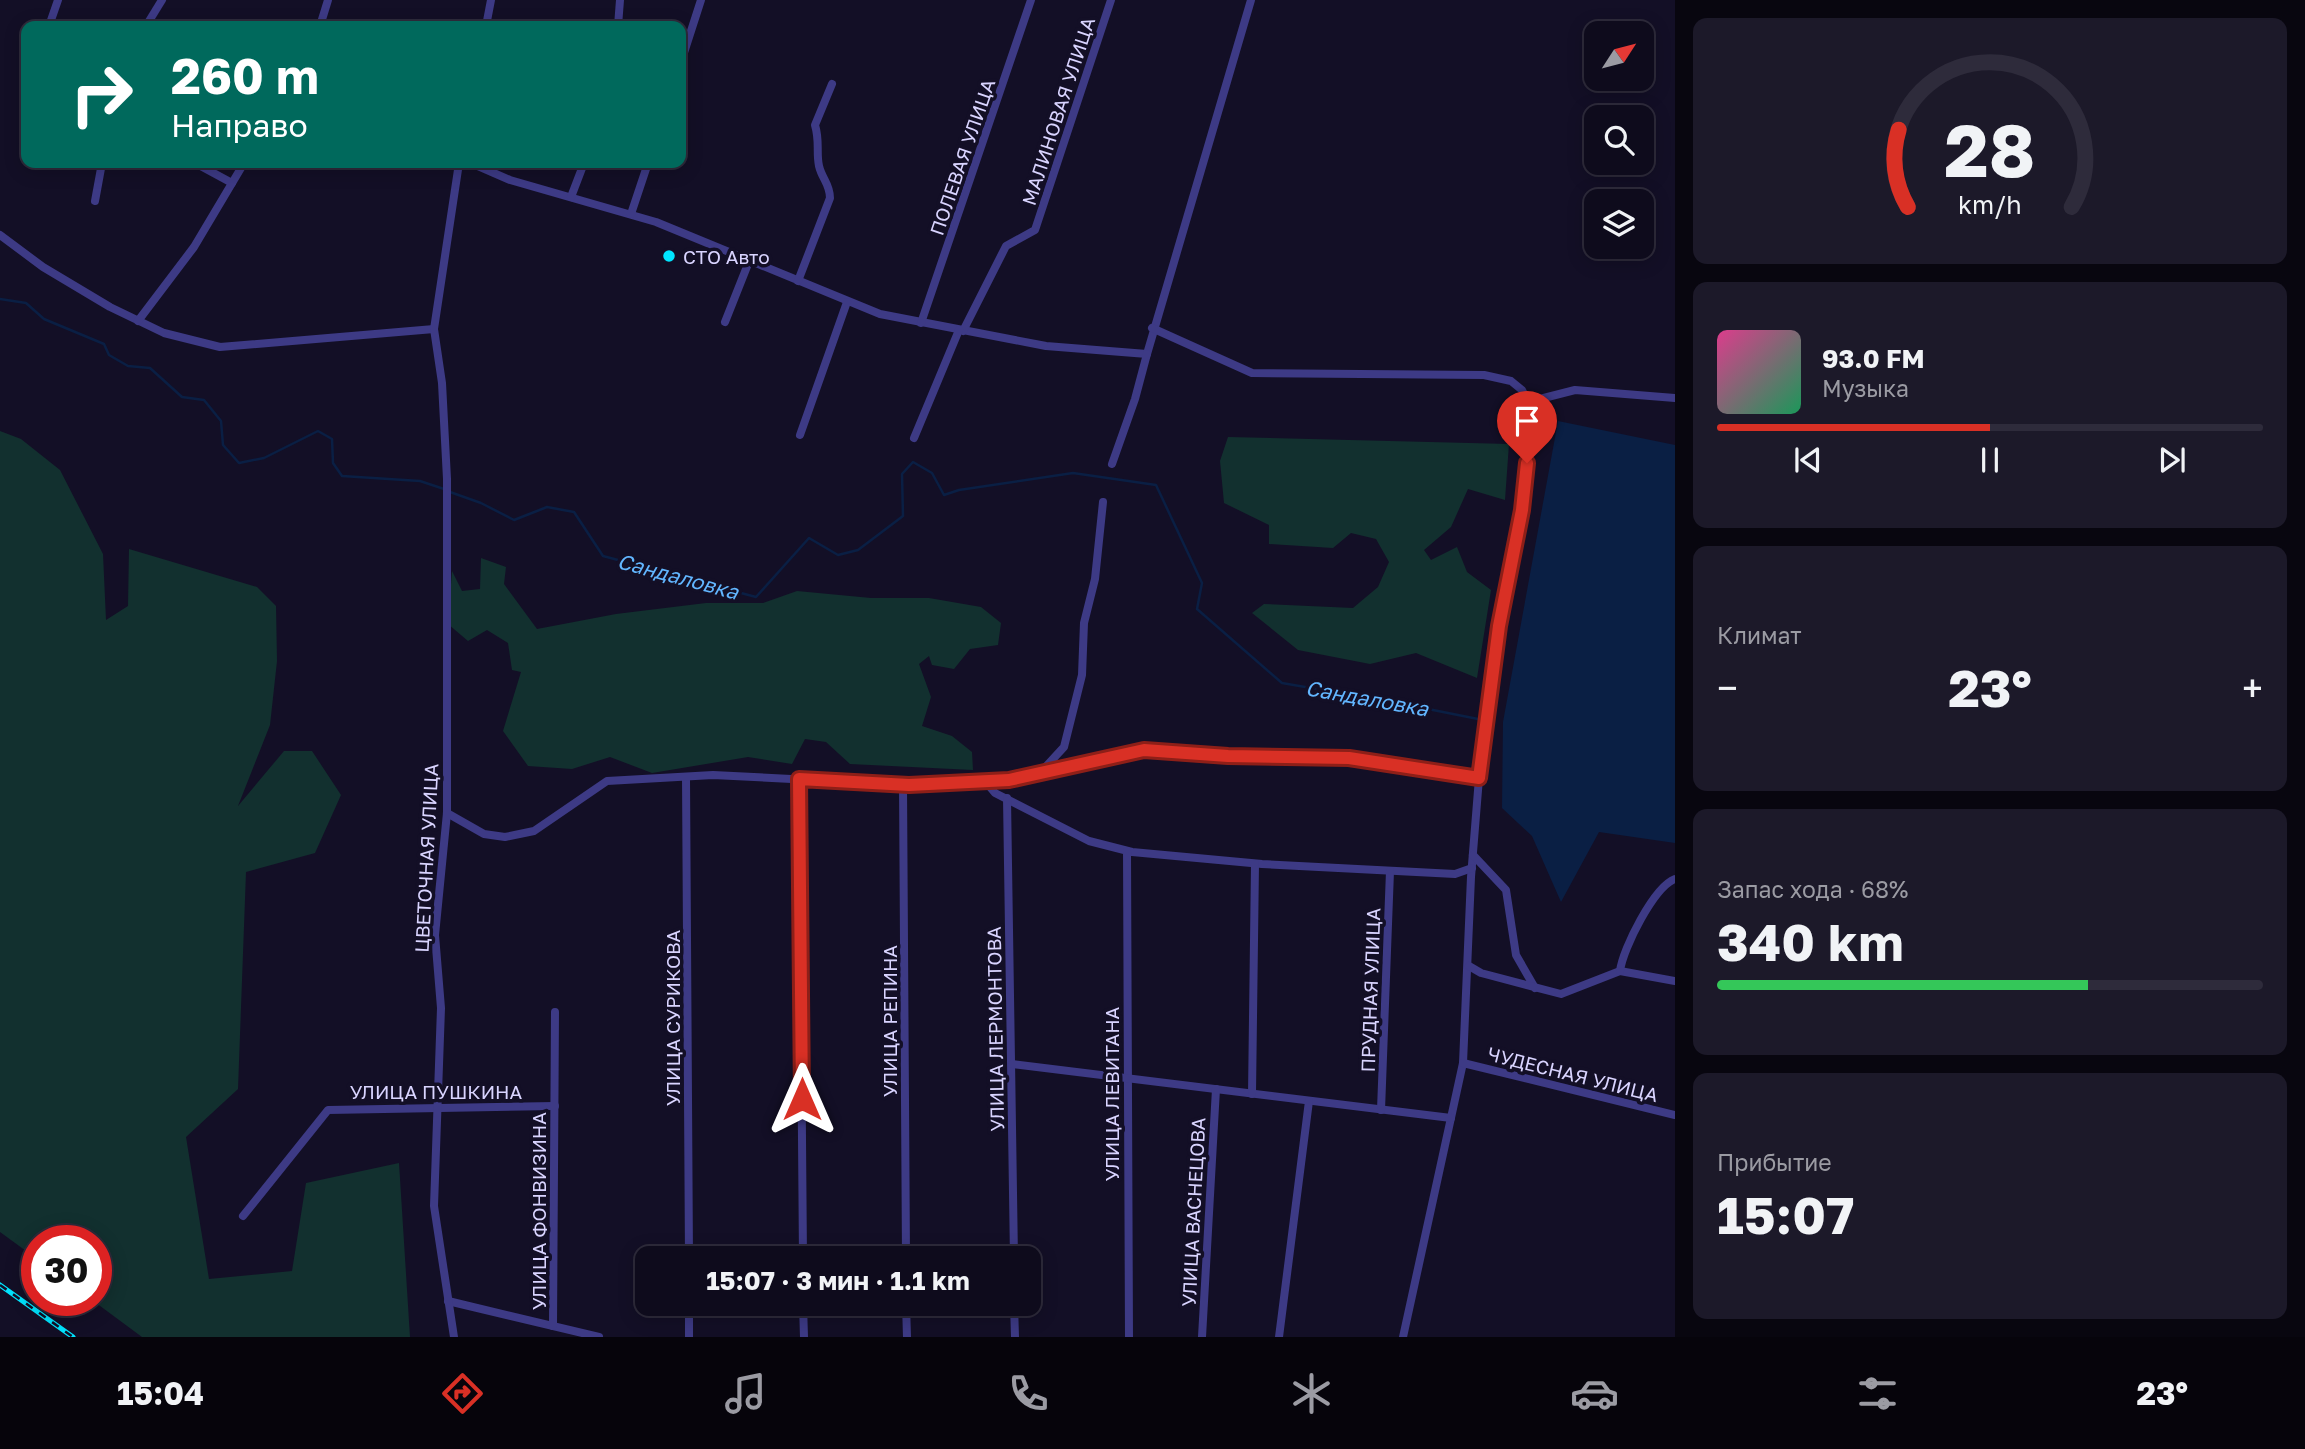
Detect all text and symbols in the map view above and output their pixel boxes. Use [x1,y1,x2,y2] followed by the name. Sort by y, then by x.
[1017,14,1099,208] street label: МАЛИНОВАЯ УЛИЦА
[1584,21,1654,91] north arrow
[1584,21,1654,259] map controls
[171,46,319,105] text: 260 m
[56,49,147,140] icon: right
[924,76,1000,238] street label: ПОЛЕВАЯ УЛИЦА
[1584,105,1654,175] button: search
[171,106,308,144] text: Направо
[1945,106,2036,193] text: 28
[1584,189,1654,259] button: layers
[1958,189,2022,220] text: km/h
[683,245,770,268] place label: СТО Авто
[661,248,677,264] marker: СТО Авто
[1822,343,1925,374] text: 93.0 FM
[1822,374,1909,402] text: Музыка
[1497,391,1557,463] pin
[1508,402,1546,440] icon: arrive
[1789,441,1827,479] icon: previous
[1971,441,2009,479] icon: pause
[2153,441,2191,479] icon: next
[615,547,742,605] water label: Сандаловка
[1717,621,1802,649] text: Климат
[1948,656,2032,718] text: 23°
[1717,665,1738,710] text: −
[2242,665,2263,710] text: +
[1304,674,1432,722] water label: Сандаловка
[410,762,442,953] street label: ЦВЕТОЧНАЯ УЛИЦА
[1717,875,1908,903] text: Запас хода · 68%
[1356,907,1384,1073] street label: ПРУДНАЯ УЛИЦА
[1717,910,1904,972] text: 340 km
[982,926,1008,1132] street label: УЛИЦА ЛЕРМОНТОВА
[661,930,684,1106] street label: УЛИЦА СУРИКОВА
[878,945,901,1097] street label: УЛИЦА РЕПИНА
[1100,1006,1123,1181] street label: УЛИЦА ЛЕВИТАНА
[1485,1042,1661,1106] street label: ЧУДЕСНАЯ УЛИЦА
[765,1062,839,1136] position arrow
[350,1080,523,1103] street label: УЛИЦА ПУШКИНА
[527,1112,550,1310] street label: УЛИЦА ФОНВИЗИНА
[1177,1117,1209,1307] street label: УЛИЦА ВАСНЕЦОВА
[1717,1148,1832,1176] text: Прибытие
[1717,1183,1854,1245] text: 15:07
[21,1225,112,1316] speed limit sign: 30
[706,1265,970,1296] text: 15:07 · 3 мин · 1.1 km
[438,1369,487,1418] icon: directions
[721,1369,770,1418] icon: music
[1004,1369,1053,1418] icon: phone
[1287,1369,1336,1418] icon: climate
[1570,1369,1619,1418] icon: car
[1853,1369,1902,1418] icon: filters
[117,1374,204,1412] text: 15:04
[2136,1374,2188,1412] text: 23°

